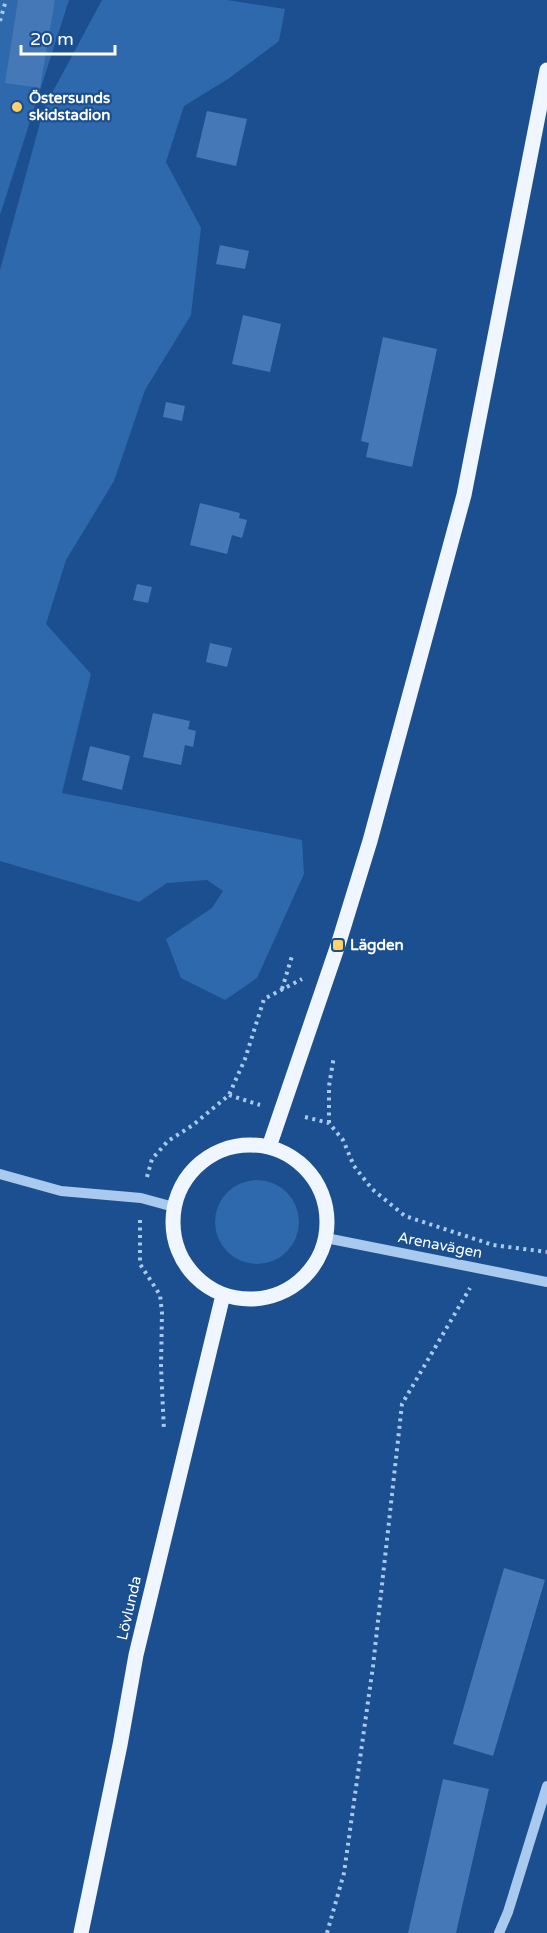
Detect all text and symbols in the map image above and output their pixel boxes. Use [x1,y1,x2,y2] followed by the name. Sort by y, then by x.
[21,18,116,56] scale bar
[30,28,74,50] text: 20 m
[29,89,110,124] place label: Östersunds skidstadion
[10,100,24,114] marker: Östersunds skidstadion
[350,936,404,955] place label: Lägden
[331,938,345,952] marker: Lägden
[396,1228,484,1262] street label: Arenavägen
[113,1574,145,1642] street label: Lövlunda

